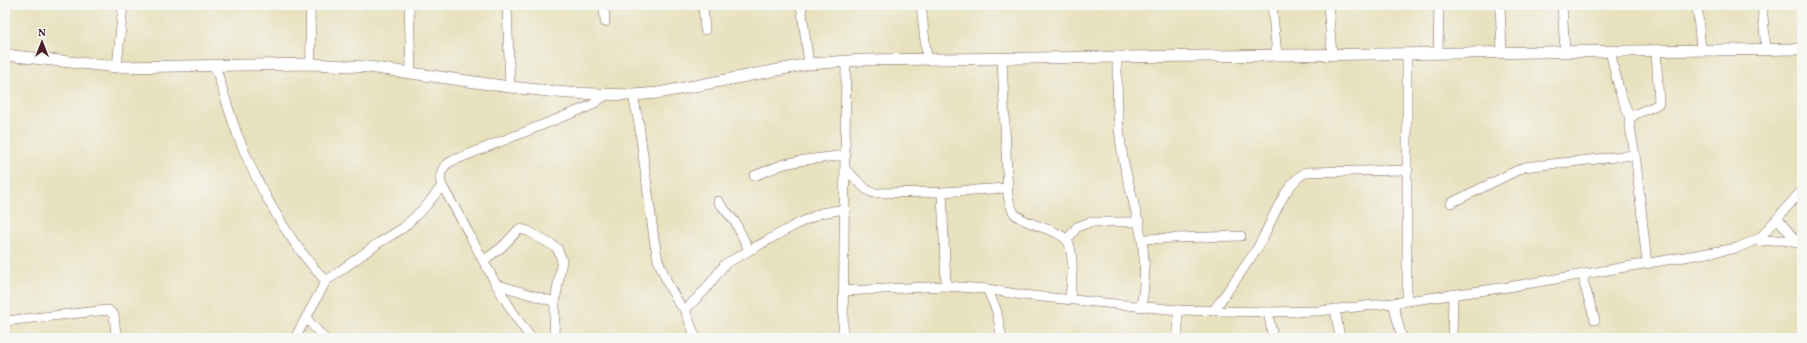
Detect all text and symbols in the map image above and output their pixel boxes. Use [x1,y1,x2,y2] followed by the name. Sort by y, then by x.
[22,22,62,62] north arrow
[38,26,46,41] text: N

